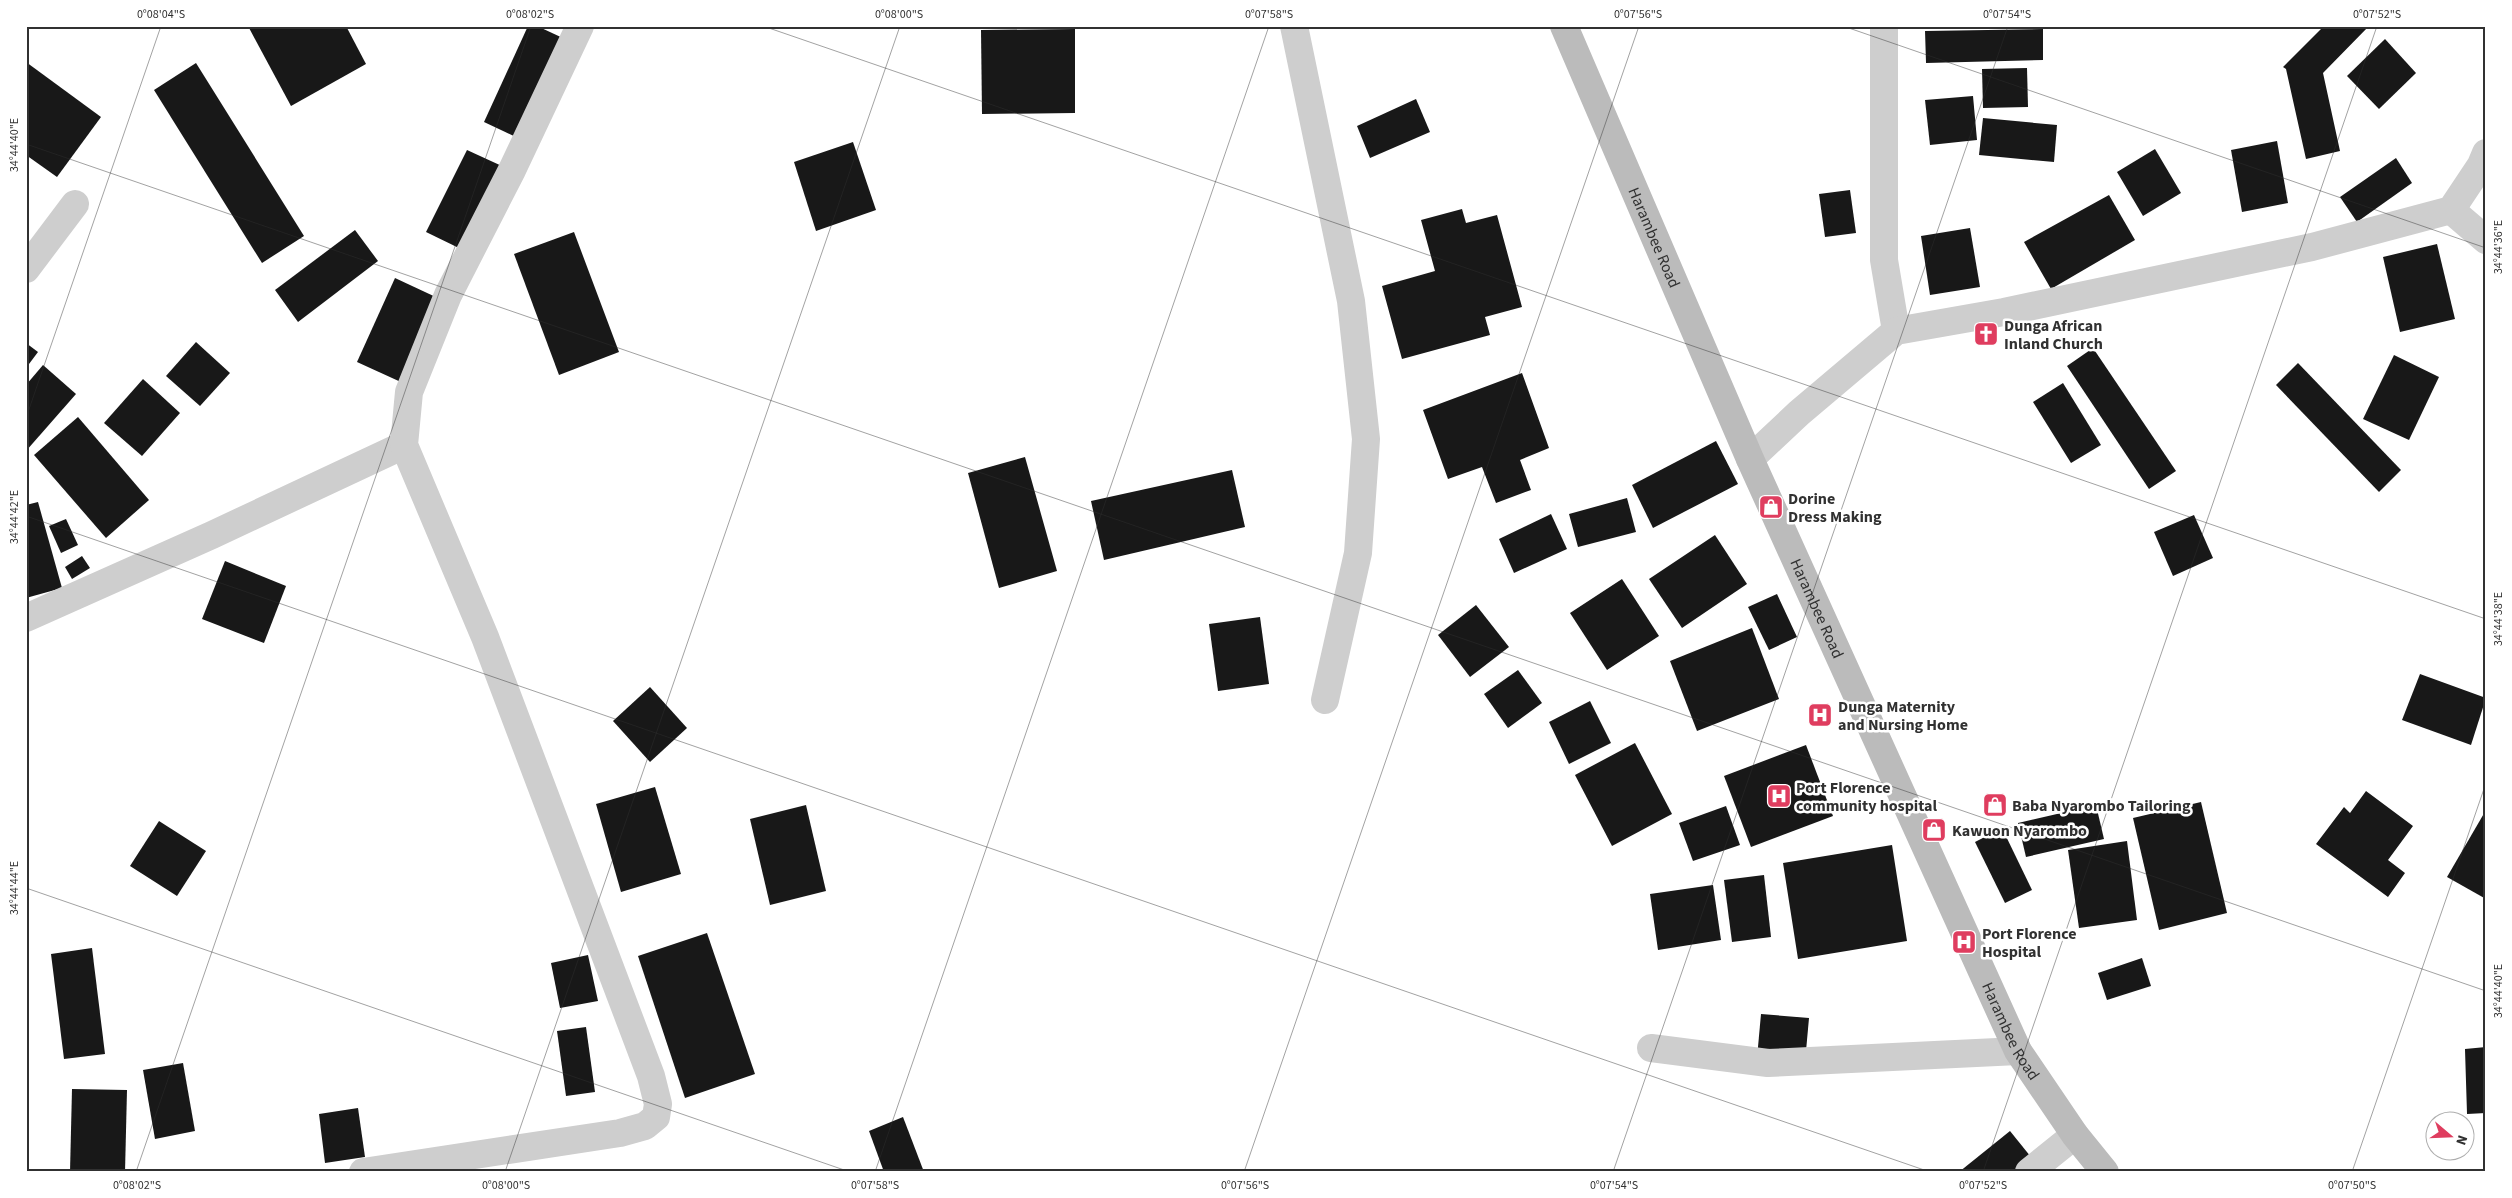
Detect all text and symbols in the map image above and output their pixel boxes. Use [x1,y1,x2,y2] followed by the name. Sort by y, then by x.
[137,6,185,23] text: 0°08'04"S
[506,6,554,23] text: 0°08'02"S
[875,6,923,23] text: 0°08'00"S
[1245,6,1293,23] text: 0°07'58"S
[1614,6,1662,23] text: 0°07'56"S
[1983,6,2031,23] text: 0°07'54"S
[2353,6,2401,23] text: 0°07'52"S
[6,118,23,172] text: 34°44'40"E
[1623,184,1685,291] street label: Harambee Road
[2490,220,2507,274] text: 34°44'36"E
[2004,315,2103,355] place label: Dunga African Inland Church
[1973,321,1999,347] church icon: Dunga African Inland Church
[1788,488,1882,528] place label: Dorine Dress Making
[6,490,23,544] text: 34°44'42"E
[1758,494,1784,520] shop icon: Dorine Dress Making
[1784,555,1849,662] street label: Harambee Road
[2490,592,2507,646] text: 34°44'38"E
[1838,696,1968,736] place label: Dunga Maternity and Nursing Home
[1807,702,1833,728] hospital icon: Dunga Maternity and Nursing Home
[1796,777,1938,817] place label: Port Florence community hospital
[1766,783,1792,809] hospital icon: Port Florence community hospital
[1982,792,2008,818] shop icon: Baba Nyarombo Tailoring
[2012,795,2191,817] place label: Baba Nyarombo Tailoring
[1921,817,1947,843] shop icon: Kawuon Nyarombo
[1952,820,2087,842] place label: Kawuon Nyarombo
[6,861,23,915] text: 34°44'44"E
[1982,923,2077,963] place label: Port Florence Hospital
[1951,929,1977,955] hospital icon: Port Florence Hospital
[2490,964,2507,1018] text: 34°44'40"E
[1976,979,2045,1085] street label: Harambee Road
[2424,1110,2474,1160] north arrow
[2450,1132,2472,1148] text: N
[113,1177,161,1194] text: 0°08'02"S
[482,1177,530,1194] text: 0°08'00"S
[851,1177,899,1194] text: 0°07'58"S
[1221,1177,1269,1194] text: 0°07'56"S
[1590,1177,1638,1194] text: 0°07'54"S
[1959,1177,2007,1194] text: 0°07'52"S
[2328,1177,2376,1194] text: 0°07'50"S

